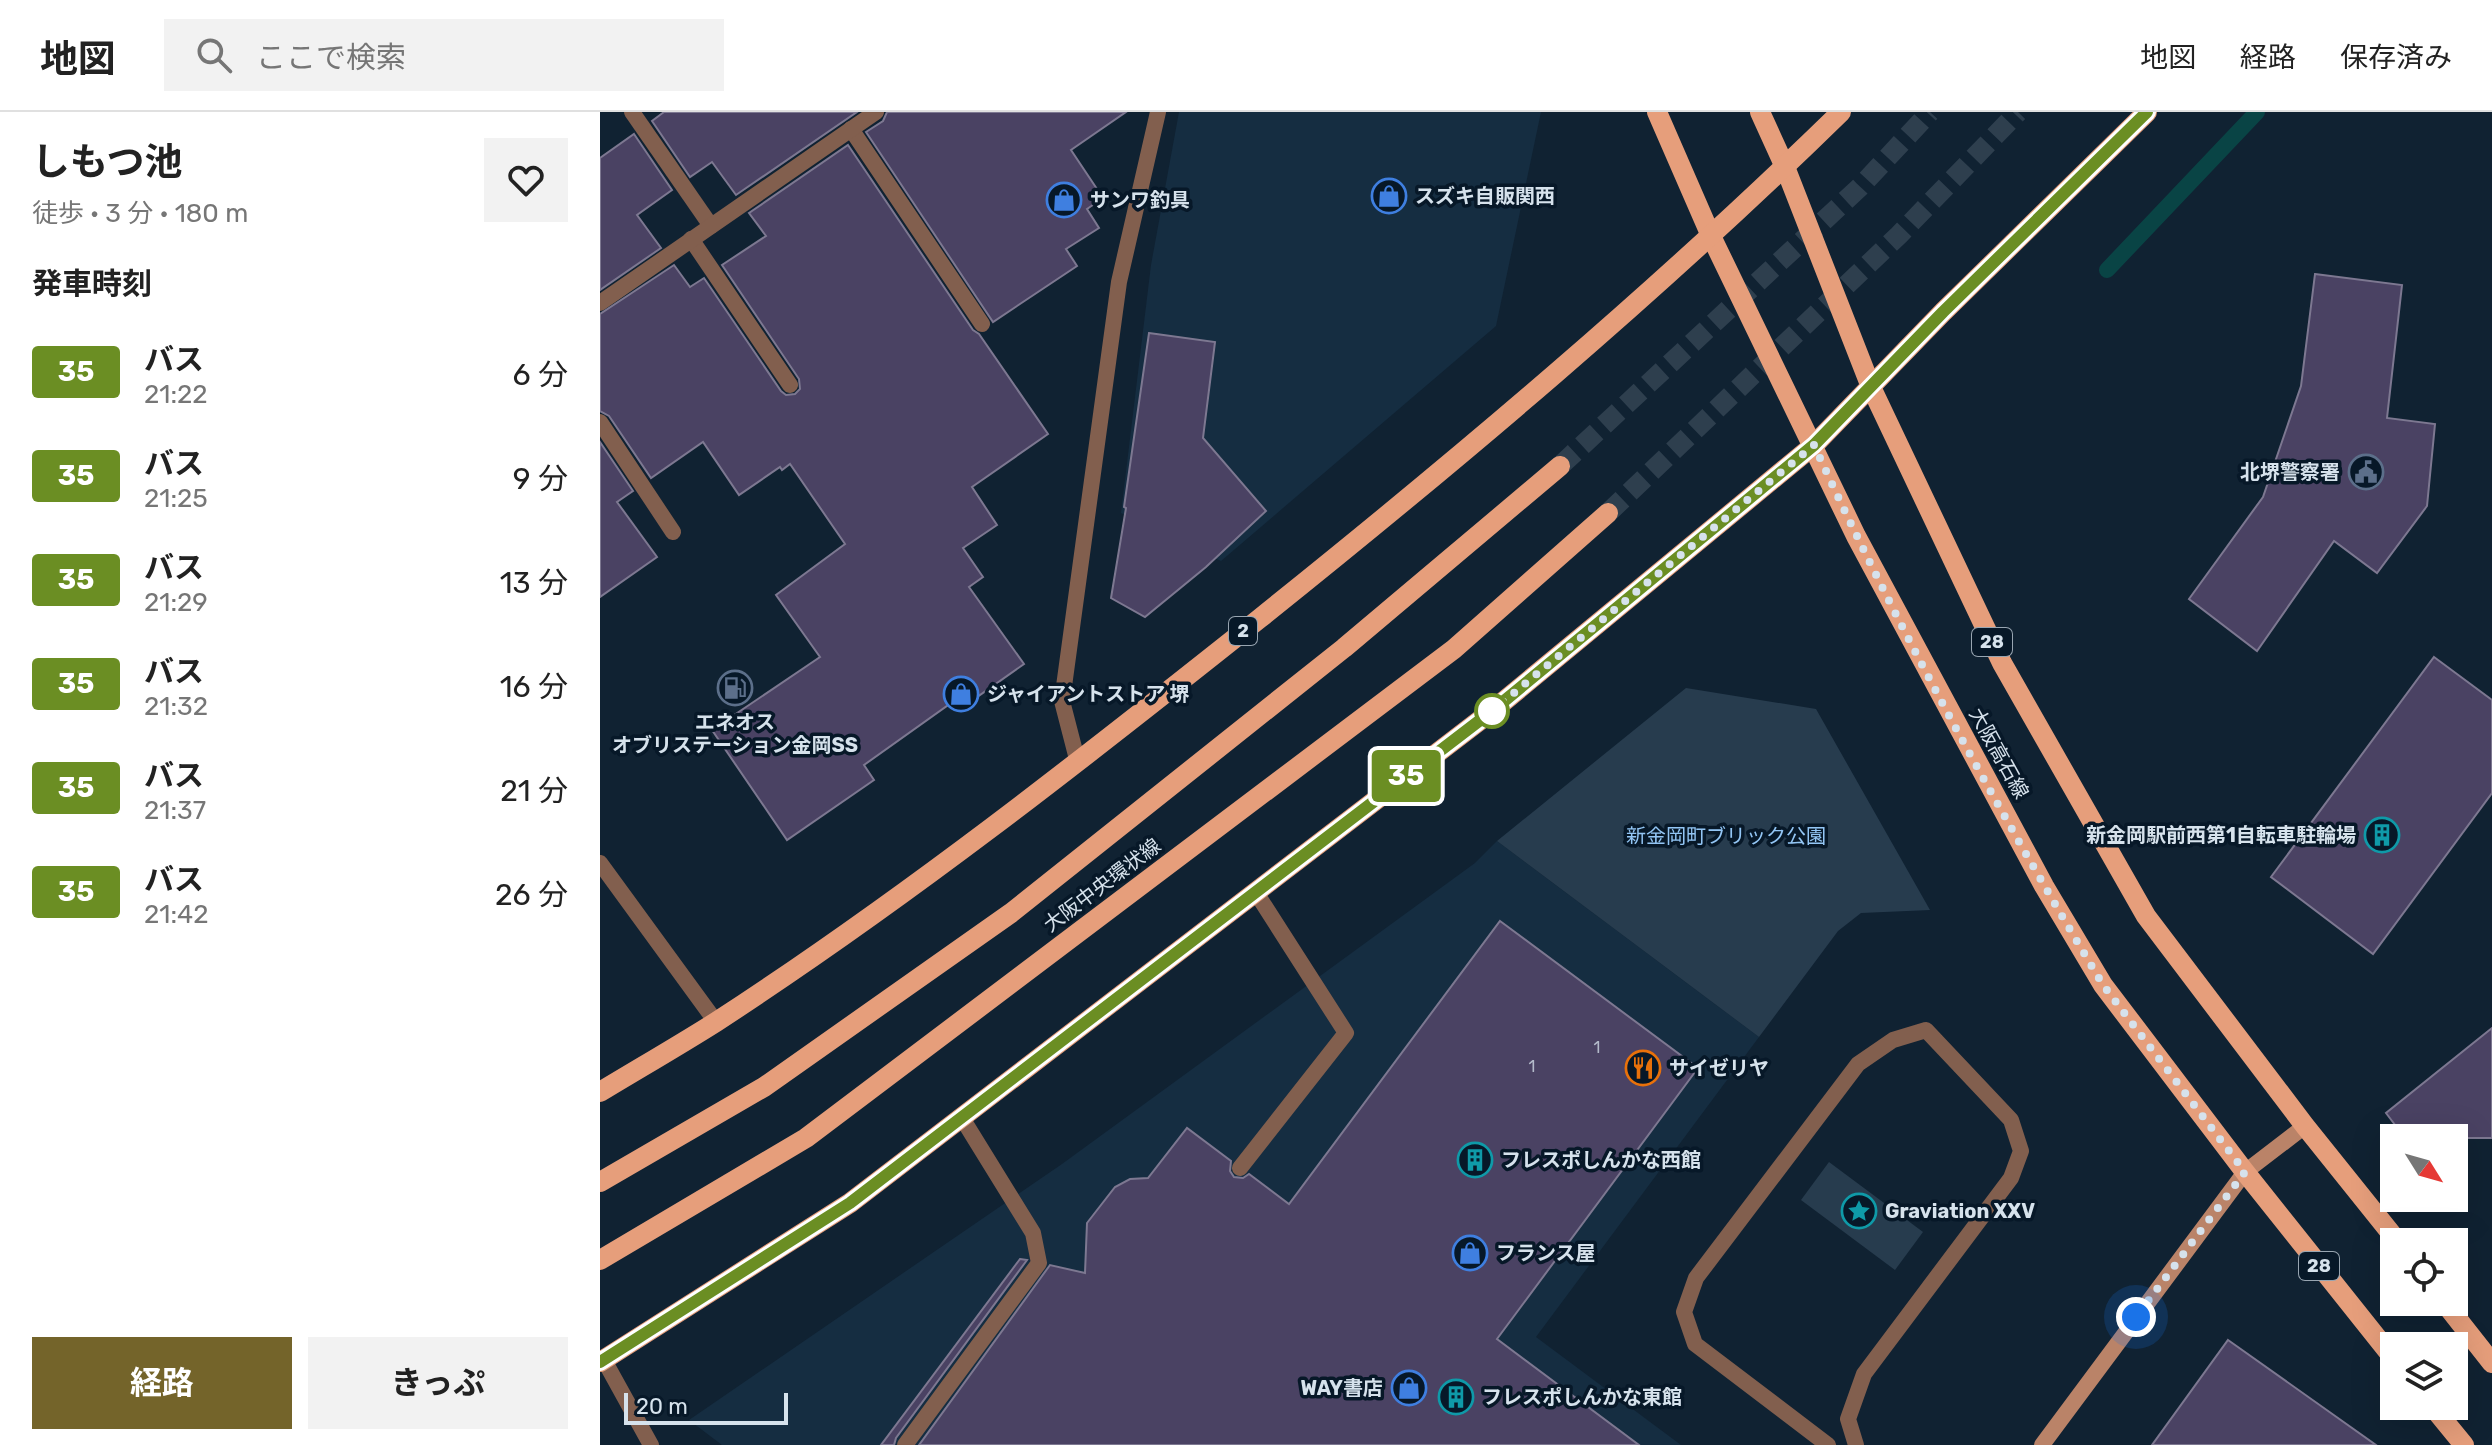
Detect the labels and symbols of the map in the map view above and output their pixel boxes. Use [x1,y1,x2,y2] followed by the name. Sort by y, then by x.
[1370,177,1408,215] shop icon: スズキ自販関西
[1045,181,1083,219] shop icon: サンワ釣具
[1415,184,1555,208] place label: スズキ自販関西
[1090,188,1190,212] place label: サンワ釣具
[2347,453,2385,491] public building icon: 北堺警察署
[2240,460,2340,484] place label: 北堺警察署
[1229,617,1257,645] road number: 2
[1972,628,2012,656] road number: 28
[716,669,754,707] fuel station icon: エネオス オブリステーション金岡SS
[942,675,980,713] shop icon: ジャイアントストア 堺
[987,682,1189,706] place label: ジャイアントストア 堺
[1475,694,1509,728] unlabelled marker
[1964,703,2034,803] street label: 大阪高石線
[612,710,858,757] place label: エネオス オブリステーション金岡SS
[1370,750,1442,802] line badge: 35
[2363,816,2401,854] building icon: 新金岡駅前西第1自転車駐輪場
[2086,823,2356,847] place label: 新金岡駅前西第1自転車駐輪場
[1626,824,1826,848] park label: 新金岡町ブリック公園
[1039,833,1165,937] street label: 大阪中央環状線
[1594,1038,1600,1057] house number: 1
[1624,1049,1662,1087] restaurant icon: サイゼリヤ
[1669,1056,1769,1080] place label: サイゼリヤ
[1529,1057,1535,1076] house number: 1
[2380,1124,2468,1212] north arrow
[1456,1141,1494,1179] building icon: フレスポしんかな西館
[1501,1148,1701,1172] place label: フレスポしんかな西館
[1840,1192,1878,1230] place icon: Graviation XXV
[1885,1199,2035,1223] place label: Graviation XXV
[1451,1234,1489,1272] shop icon: フランス屋
[1496,1241,1596,1265] place label: フランス屋
[2299,1252,2339,1280] road number: 28
[2116,1297,2156,1337] your location
[1390,1369,1428,1407] shop icon: WAY書店
[1301,1376,1383,1400] place label: WAY書店
[1437,1378,1475,1416] building icon: フレスポしんかな東館
[1482,1385,1682,1409] place label: フレスポしんかな東館
[624,1389,788,1425] scale bar

